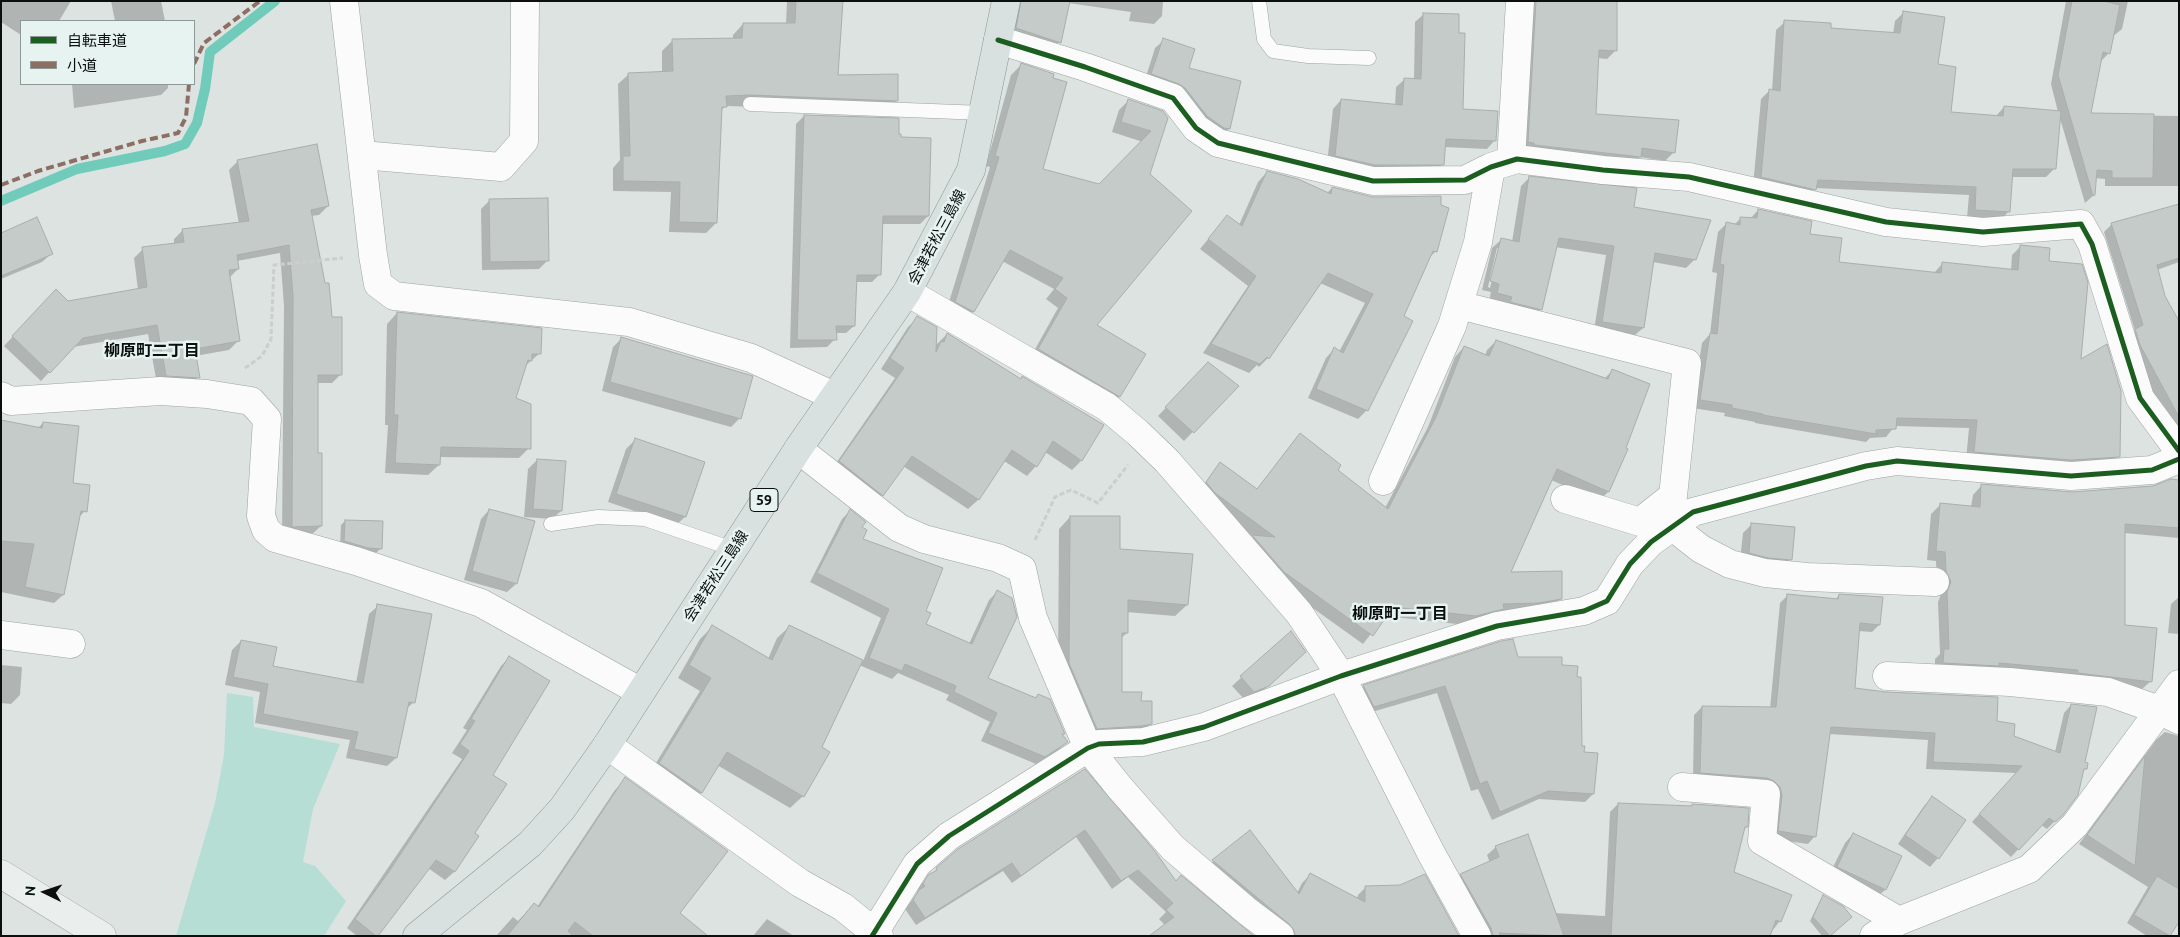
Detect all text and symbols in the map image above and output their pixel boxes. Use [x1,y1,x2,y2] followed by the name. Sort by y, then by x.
[20,20,195,85] legend
[67,32,127,49] text: 自転車道
[67,57,97,74] text: 小道
[904,186,970,288] street label: 会津若松三島線
[104,341,200,361] district label: 柳原町二丁目
[750,488,778,512] road number: 59
[680,527,752,625] street label: 会津若松三島線
[1352,604,1448,624] district label: 柳原町一丁目
[20,867,70,917] north arrow
[22,885,38,897] text: N

